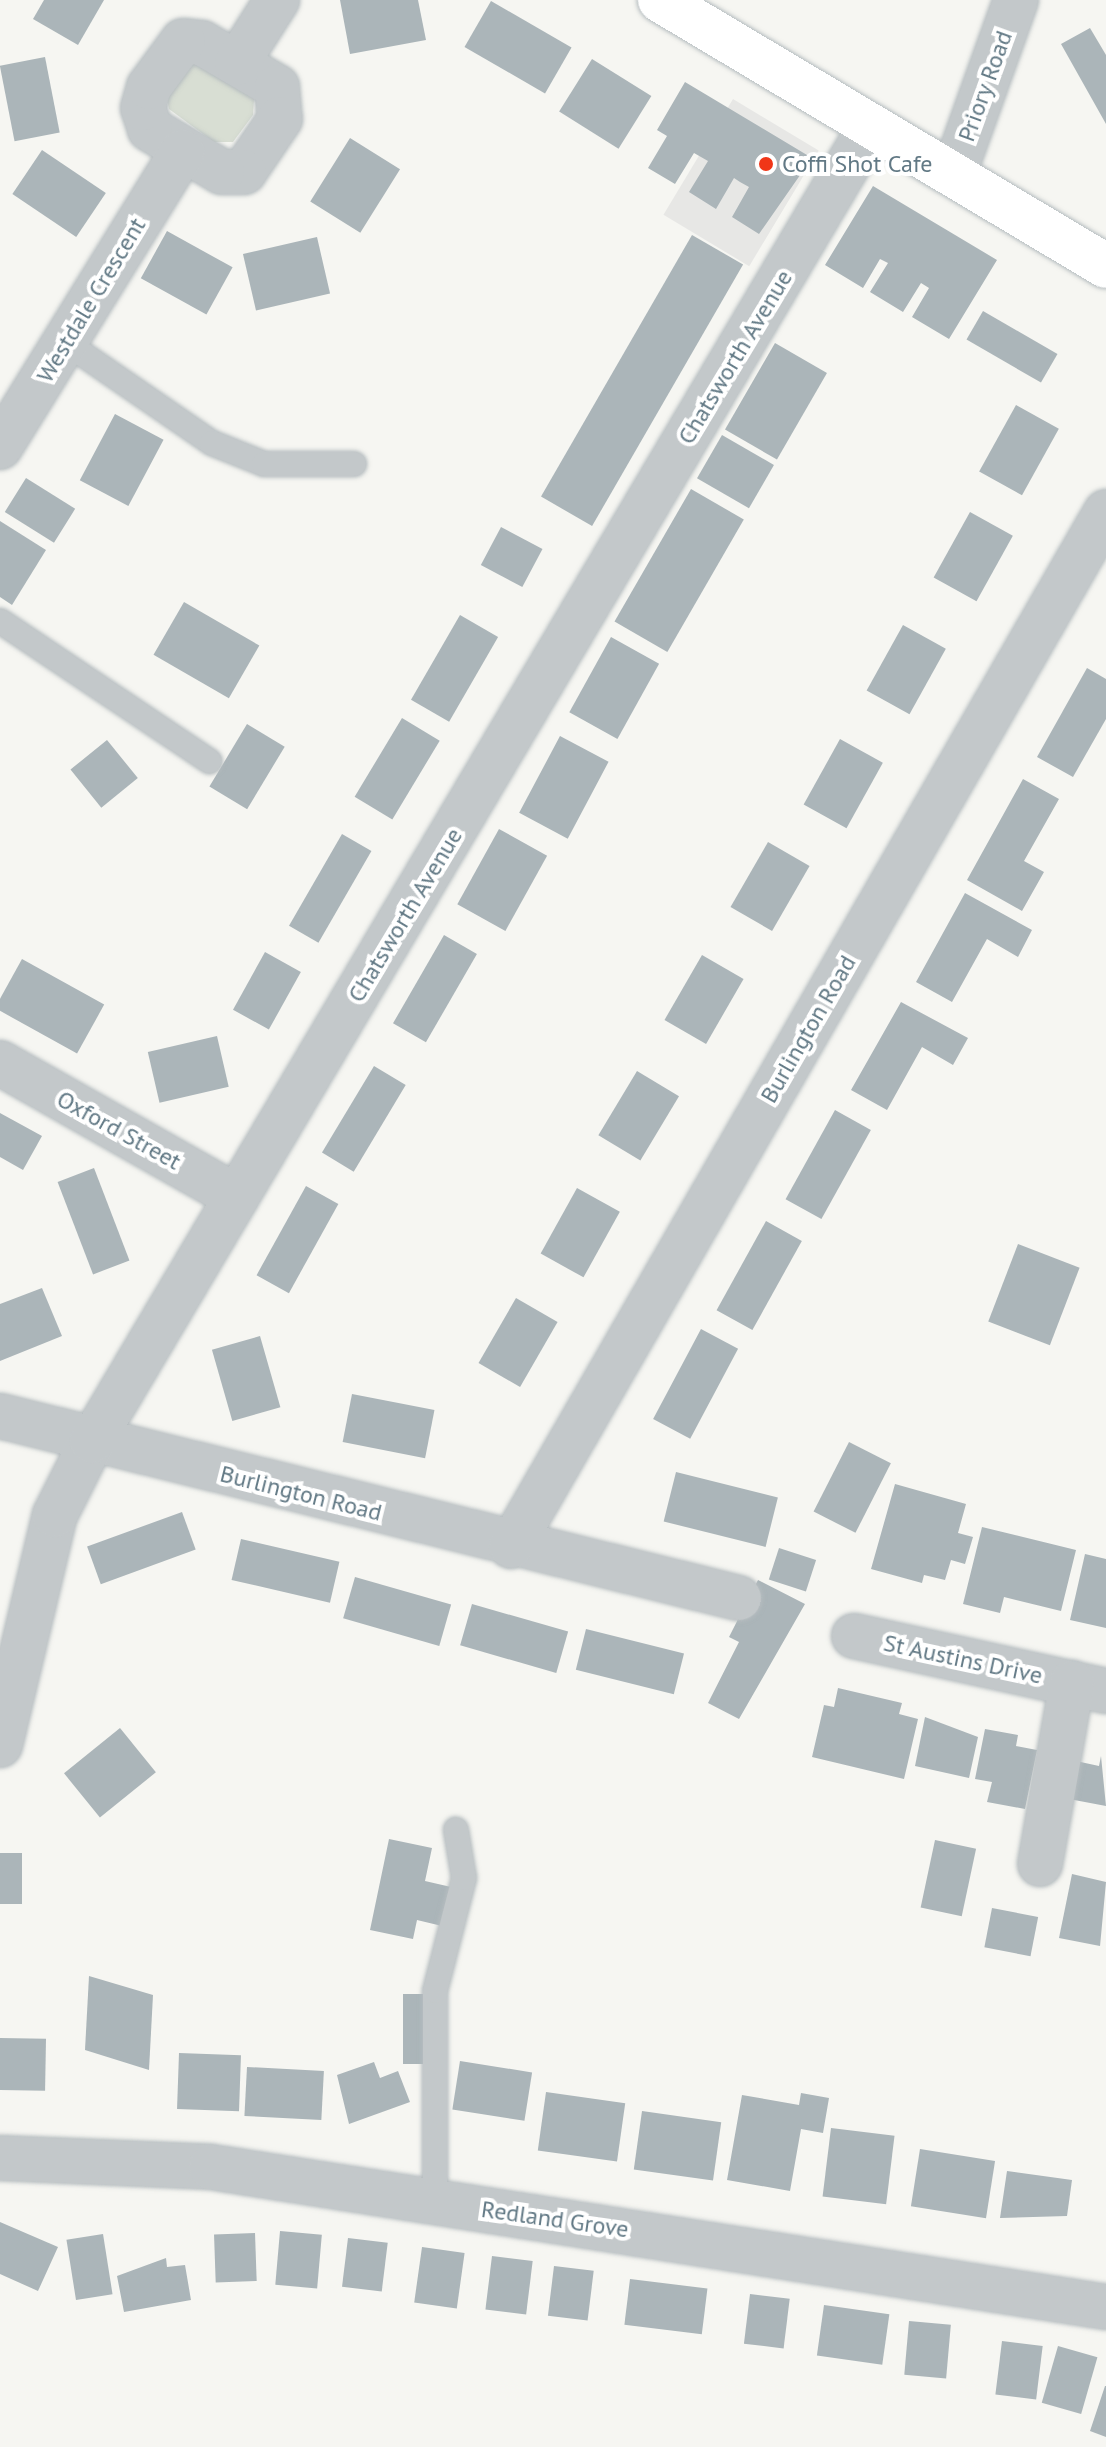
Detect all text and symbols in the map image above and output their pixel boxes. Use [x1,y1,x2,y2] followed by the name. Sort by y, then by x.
[952,26,1018,146] street label: Priory Road
[782,150,933,178] place label: Coffi Shot Cafe
[757,155,775,173] marker: Coffi Shot Cafe
[30,212,152,388] street label: Westdale Crescent
[671,264,799,450] street label: Chatsworth Avenue
[341,822,469,1008] street label: Chatsworth Avenue
[754,950,862,1108] street label: Burlington Road
[52,1084,186,1176] street label: Oxford Street
[217,1459,385,1527] street label: Burlington Road
[881,1628,1045,1690] street label: St Austins Drive
[479,2194,631,2244] street label: Redland Grove

